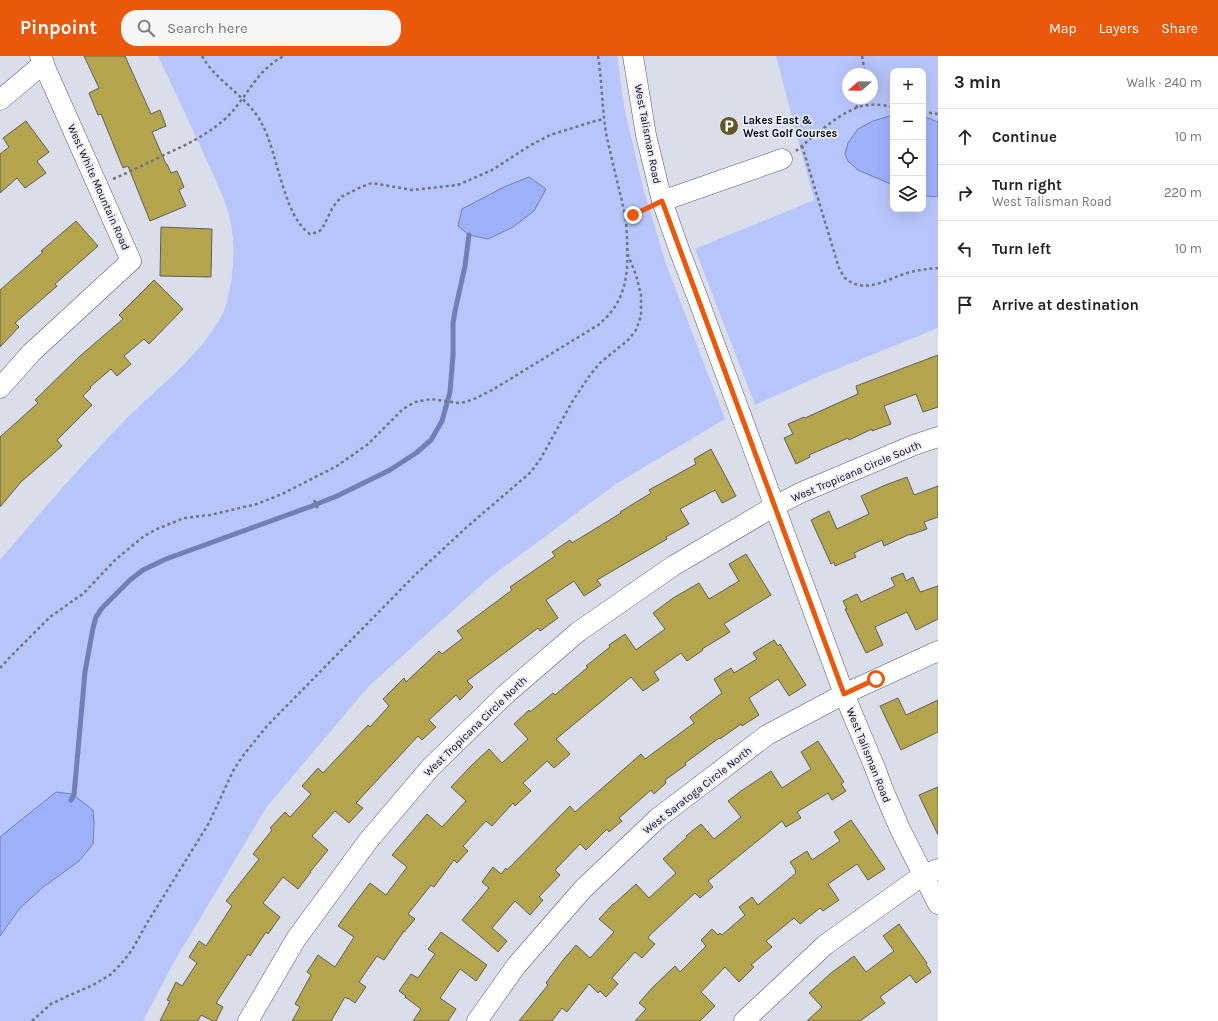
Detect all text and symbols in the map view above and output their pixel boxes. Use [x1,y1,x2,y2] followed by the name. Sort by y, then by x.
[121,10,401,46] search box
[20,17,97,39] text: Pinpoint
[135,17,157,39] icon: search
[167,19,248,37] text: Search here
[1049,20,1077,37] text: Map
[1099,20,1139,37] text: Layers
[1161,20,1198,37] text: Share
[842,68,878,104] north arrow
[890,68,926,212] map controls
[890,68,926,104] button: +
[954,72,1001,92] text: 3 min
[1126,75,1202,90] text: Walk · 240 m
[631,83,664,185] street label: West Talisman Road
[890,104,926,140] button: −
[743,114,838,140] place label: Lakes East & West Golf Courses
[718,115,740,137] parking icon: Lakes East & West Golf Courses
[65,122,132,252] street label: West White Mountain Road
[954,126,976,148] icon: ahead
[992,128,1057,146] text: Continue
[1175,129,1202,144] text: 10 m
[890,140,926,176] button: locate
[890,176,926,212] button: layers
[992,176,1062,194] text: Turn right
[954,182,976,204] icon: right
[1164,185,1202,200] text: 220 m
[992,194,1112,209] text: West Talisman Road
[624,206,642,224] route end
[954,238,976,260] icon: left
[992,240,1051,258] text: Turn left
[1175,241,1202,256] text: 10 m
[954,294,976,316] icon: arrive
[992,296,1139,314] text: Arrive at destination
[789,438,923,505] street label: West Tropicana Circle South
[867,670,885,688] route start
[421,674,530,779] street label: West Tropicana Circle North
[844,706,894,805] street label: West Talisman Road
[640,744,754,837] street label: West Saratoga Circle North

